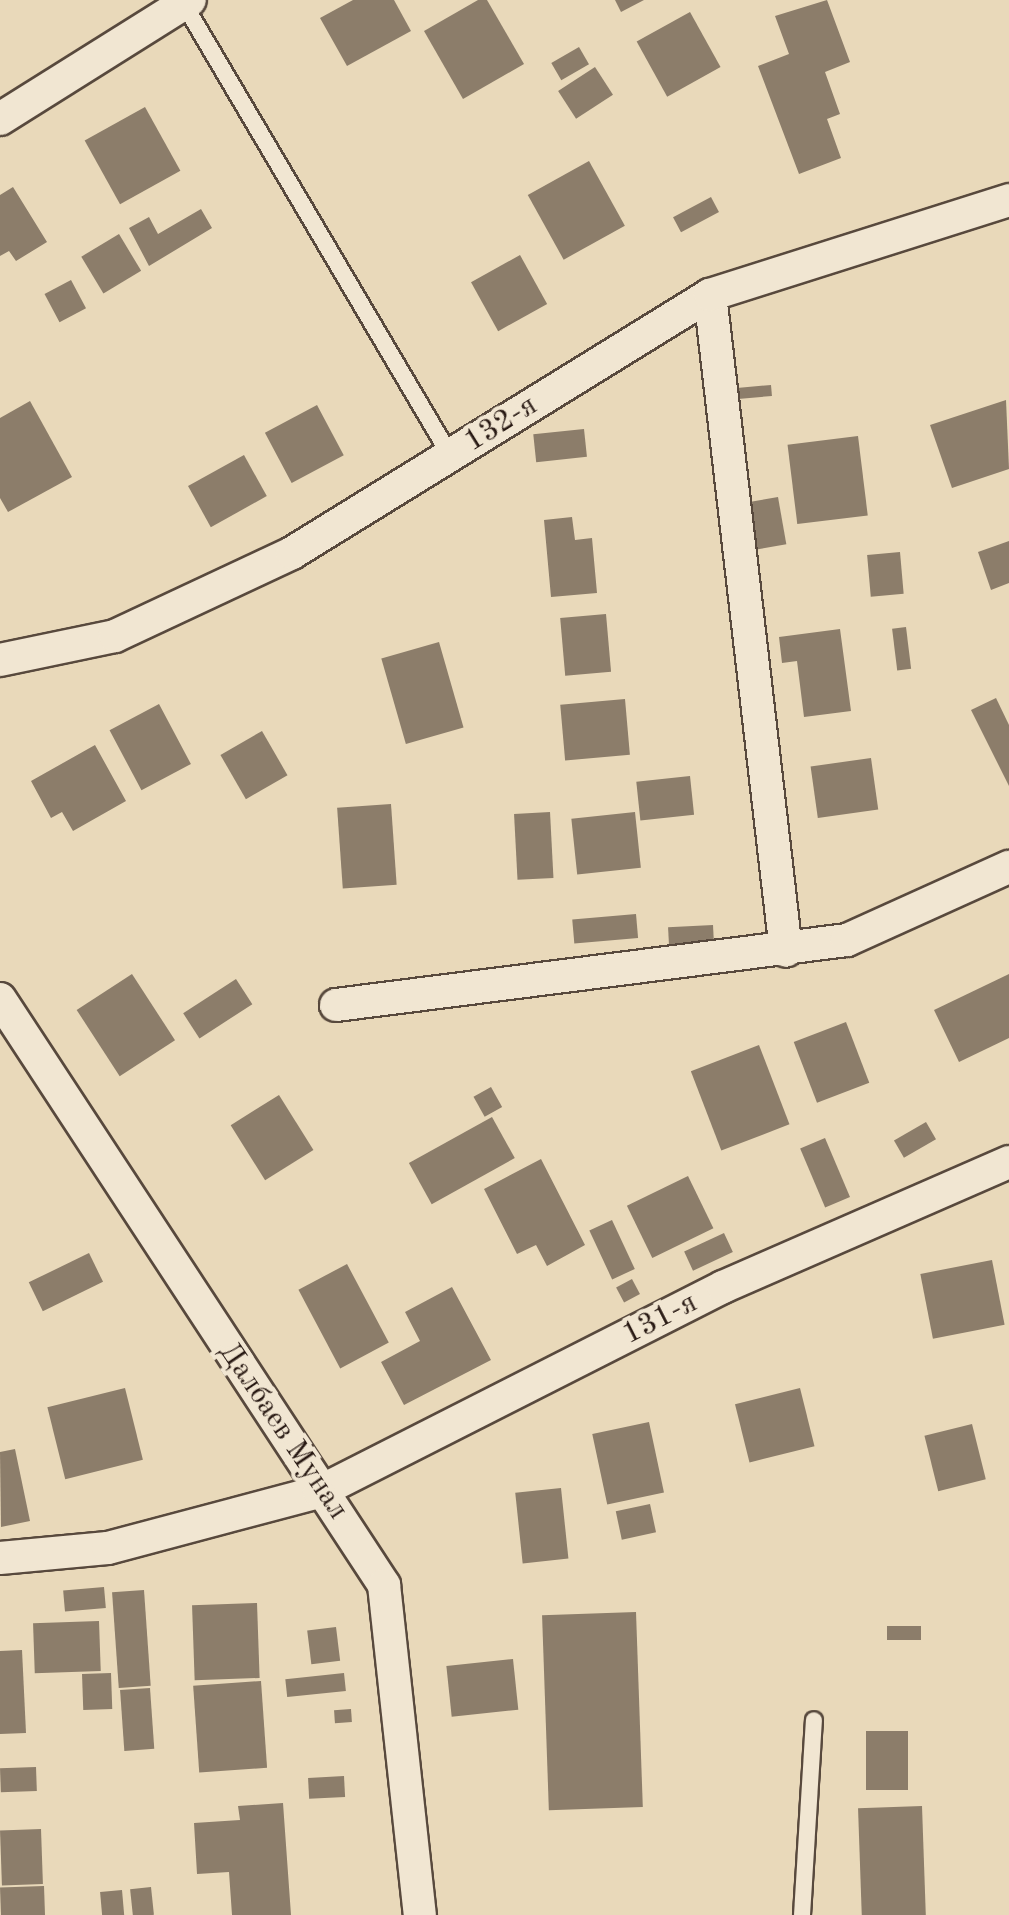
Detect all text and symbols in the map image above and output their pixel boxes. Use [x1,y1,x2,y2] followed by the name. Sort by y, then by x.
[458,388,544,460] street label: 132-я
[617,1285,703,1353] street label: 131-я
[211,1336,355,1526] street label: Далбаев Мунал

